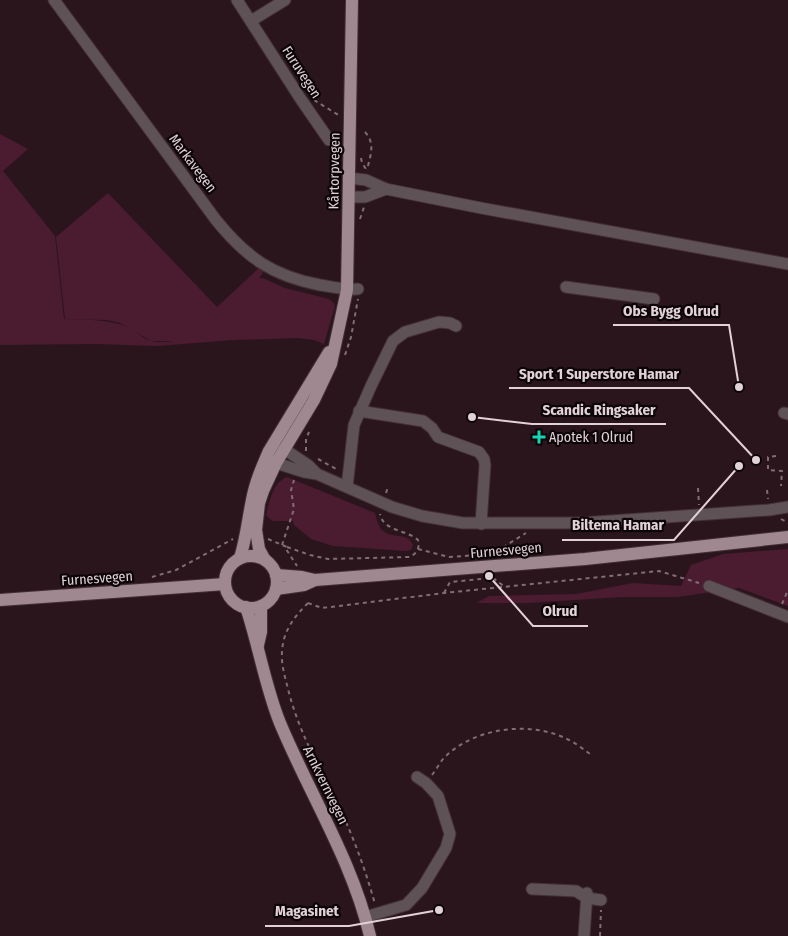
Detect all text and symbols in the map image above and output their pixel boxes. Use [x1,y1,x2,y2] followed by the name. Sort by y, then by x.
[278,43,325,102] street label: Furuvegen
[165,131,220,196] street label: Markavegen
[325,132,344,210] street label: Kårtorpvegen
[613,295,729,325] callout: Obs Bygg Olrud
[623,302,719,320] text: Obs Bygg Olrud
[509,358,689,388] callout: Sport 1 Superstore Hamar
[519,365,680,383] text: Sport 1 Superstore Hamar
[532,394,666,424] callout: Scandic Ringsaker
[542,401,656,419] text: Scandic Ringsaker
[549,429,633,446] place label: Apotek 1 Olrud
[533,431,545,443] marker: Apotek 1 Olrud
[562,510,674,540] callout: Biltema Hamar
[572,516,664,534] text: Biltema Hamar
[470,539,542,562] street label: Furnesvegen
[61,568,133,589] street label: Furnesvegen
[533,596,588,626] callout: Olrud
[543,602,578,620] text: Olrud
[299,743,352,827] street label: Arnkvernvegen
[265,896,349,926] callout: Magasinet
[275,902,340,920] text: Magasinet

